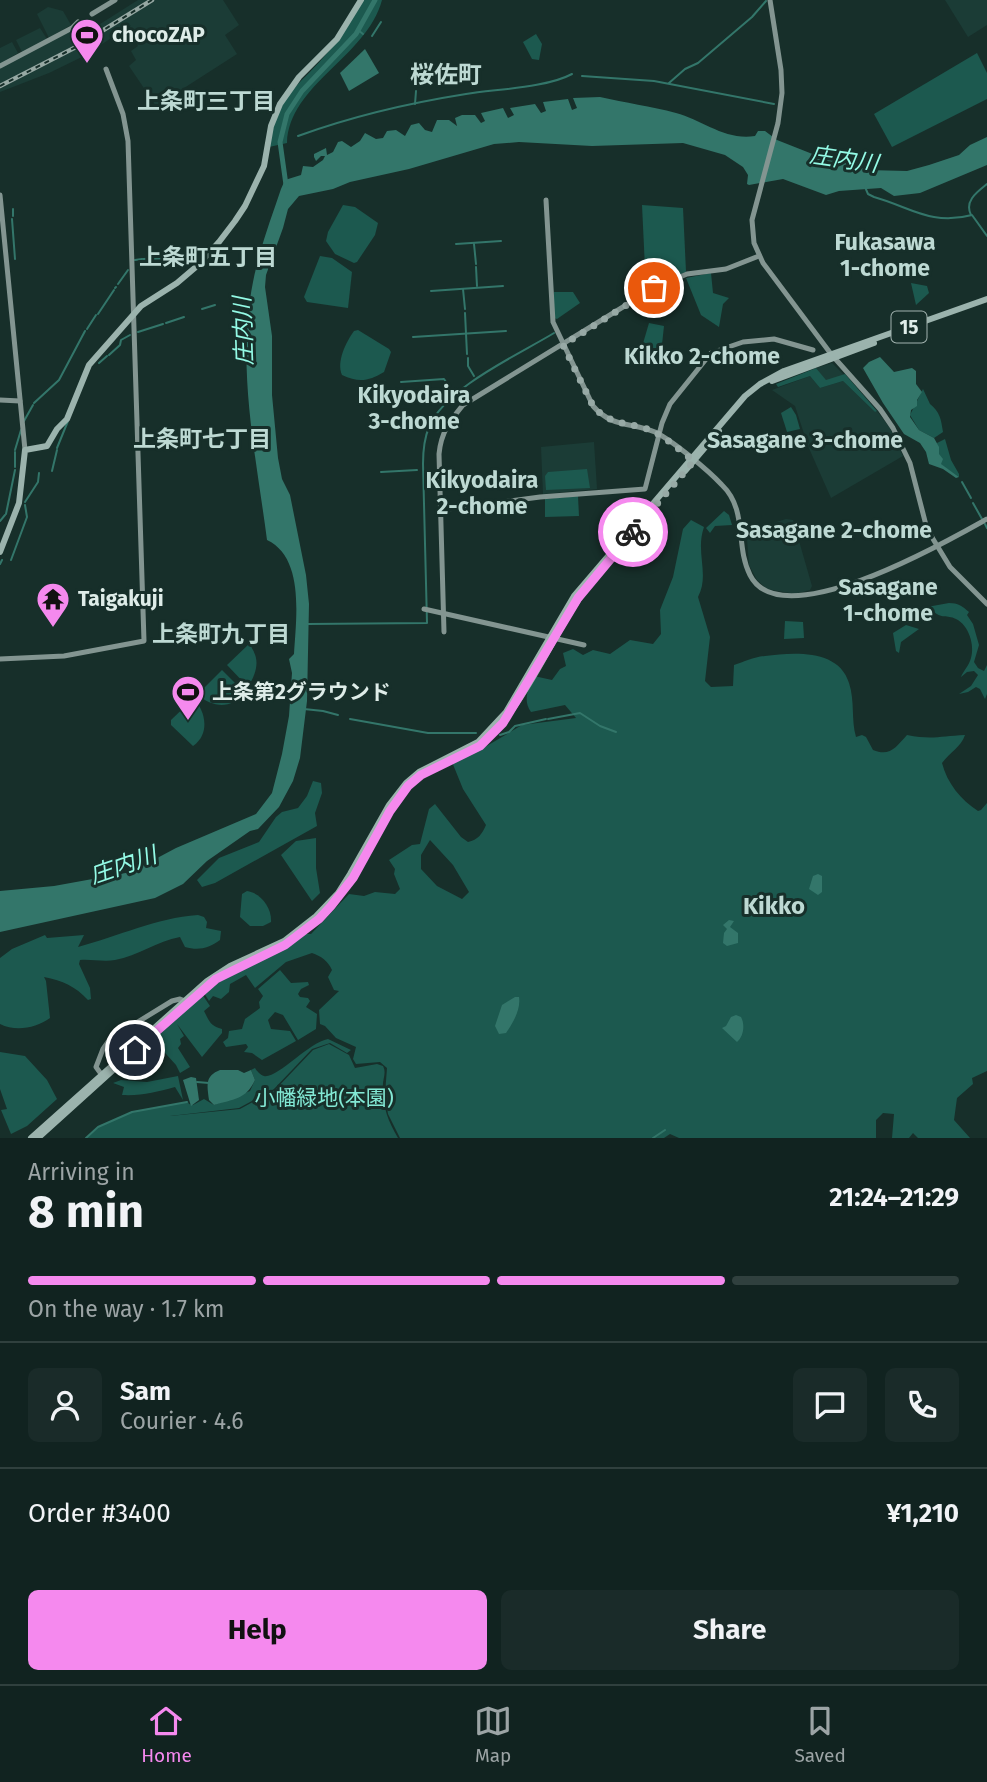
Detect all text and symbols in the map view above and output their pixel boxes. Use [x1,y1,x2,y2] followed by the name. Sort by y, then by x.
[68,16,106,65] sports icon: chocoZAP
[112,22,205,48] place label: chocoZAP
[410,61,482,89] district label: 桜佐町
[137,87,275,115] district label: 上条町三丁目
[808,140,883,178] water label: 庄内川
[834,228,936,282] district label: Fukasawa 1-chome
[139,243,277,271] district label: 上条町五丁目
[624,258,684,318] pin
[635,269,673,307] icon: bag
[228,293,258,366] water label: 庄内川
[892,312,926,342] road number: 15
[624,342,780,370] district label: Kikko 2-chome
[358,381,470,435] district label: Kikyodaira 3-chome
[133,425,271,453] district label: 上条町七丁目
[707,426,903,454] district label: Sasagane 3-chome
[426,466,538,520] district label: Kikyodaira 2-chome
[598,497,668,567] courier
[614,513,652,551] icon: bike
[736,516,932,544] district label: Sasagane 2-chome
[838,573,938,627] district label: Sasagane 1-chome
[34,580,72,629] temple icon: Taigakuji
[78,586,164,612] place label: Taigakuji
[152,620,290,648] district label: 上条町九丁目
[169,673,207,722] sports icon: 上条第2グラウンド
[212,679,391,705] place label: 上条第2グラウンド
[86,840,163,889] water label: 庄内川
[743,892,805,920] district label: Kikko
[105,1020,165,1080] pin
[116,1031,154,1069] icon: home
[254,1085,394,1111] park label: 小幡緑地(本園)
[28,1158,135,1186] text: Arriving in
[829,1182,959,1213] text: 21:24–21:29
[28,1184,144,1239] text: 8 min
[28,1295,225,1323] text: On the way · 1.7 km
[28,1368,102,1442] button: person
[793,1368,867,1442] button: chat
[885,1368,959,1442] button: phone
[120,1376,171,1407] text: Sam
[120,1407,244,1435] text: Courier · 4.6
[28,1498,171,1529] text: Order #3400
[887,1498,959,1529] text: ¥1,210
[28,1590,487,1670] button: Help
[501,1590,959,1670] button: Share
[141,1702,192,1767] tab: Home
[474,1702,512,1767] tab: Map
[794,1702,846,1767] tab: Saved

